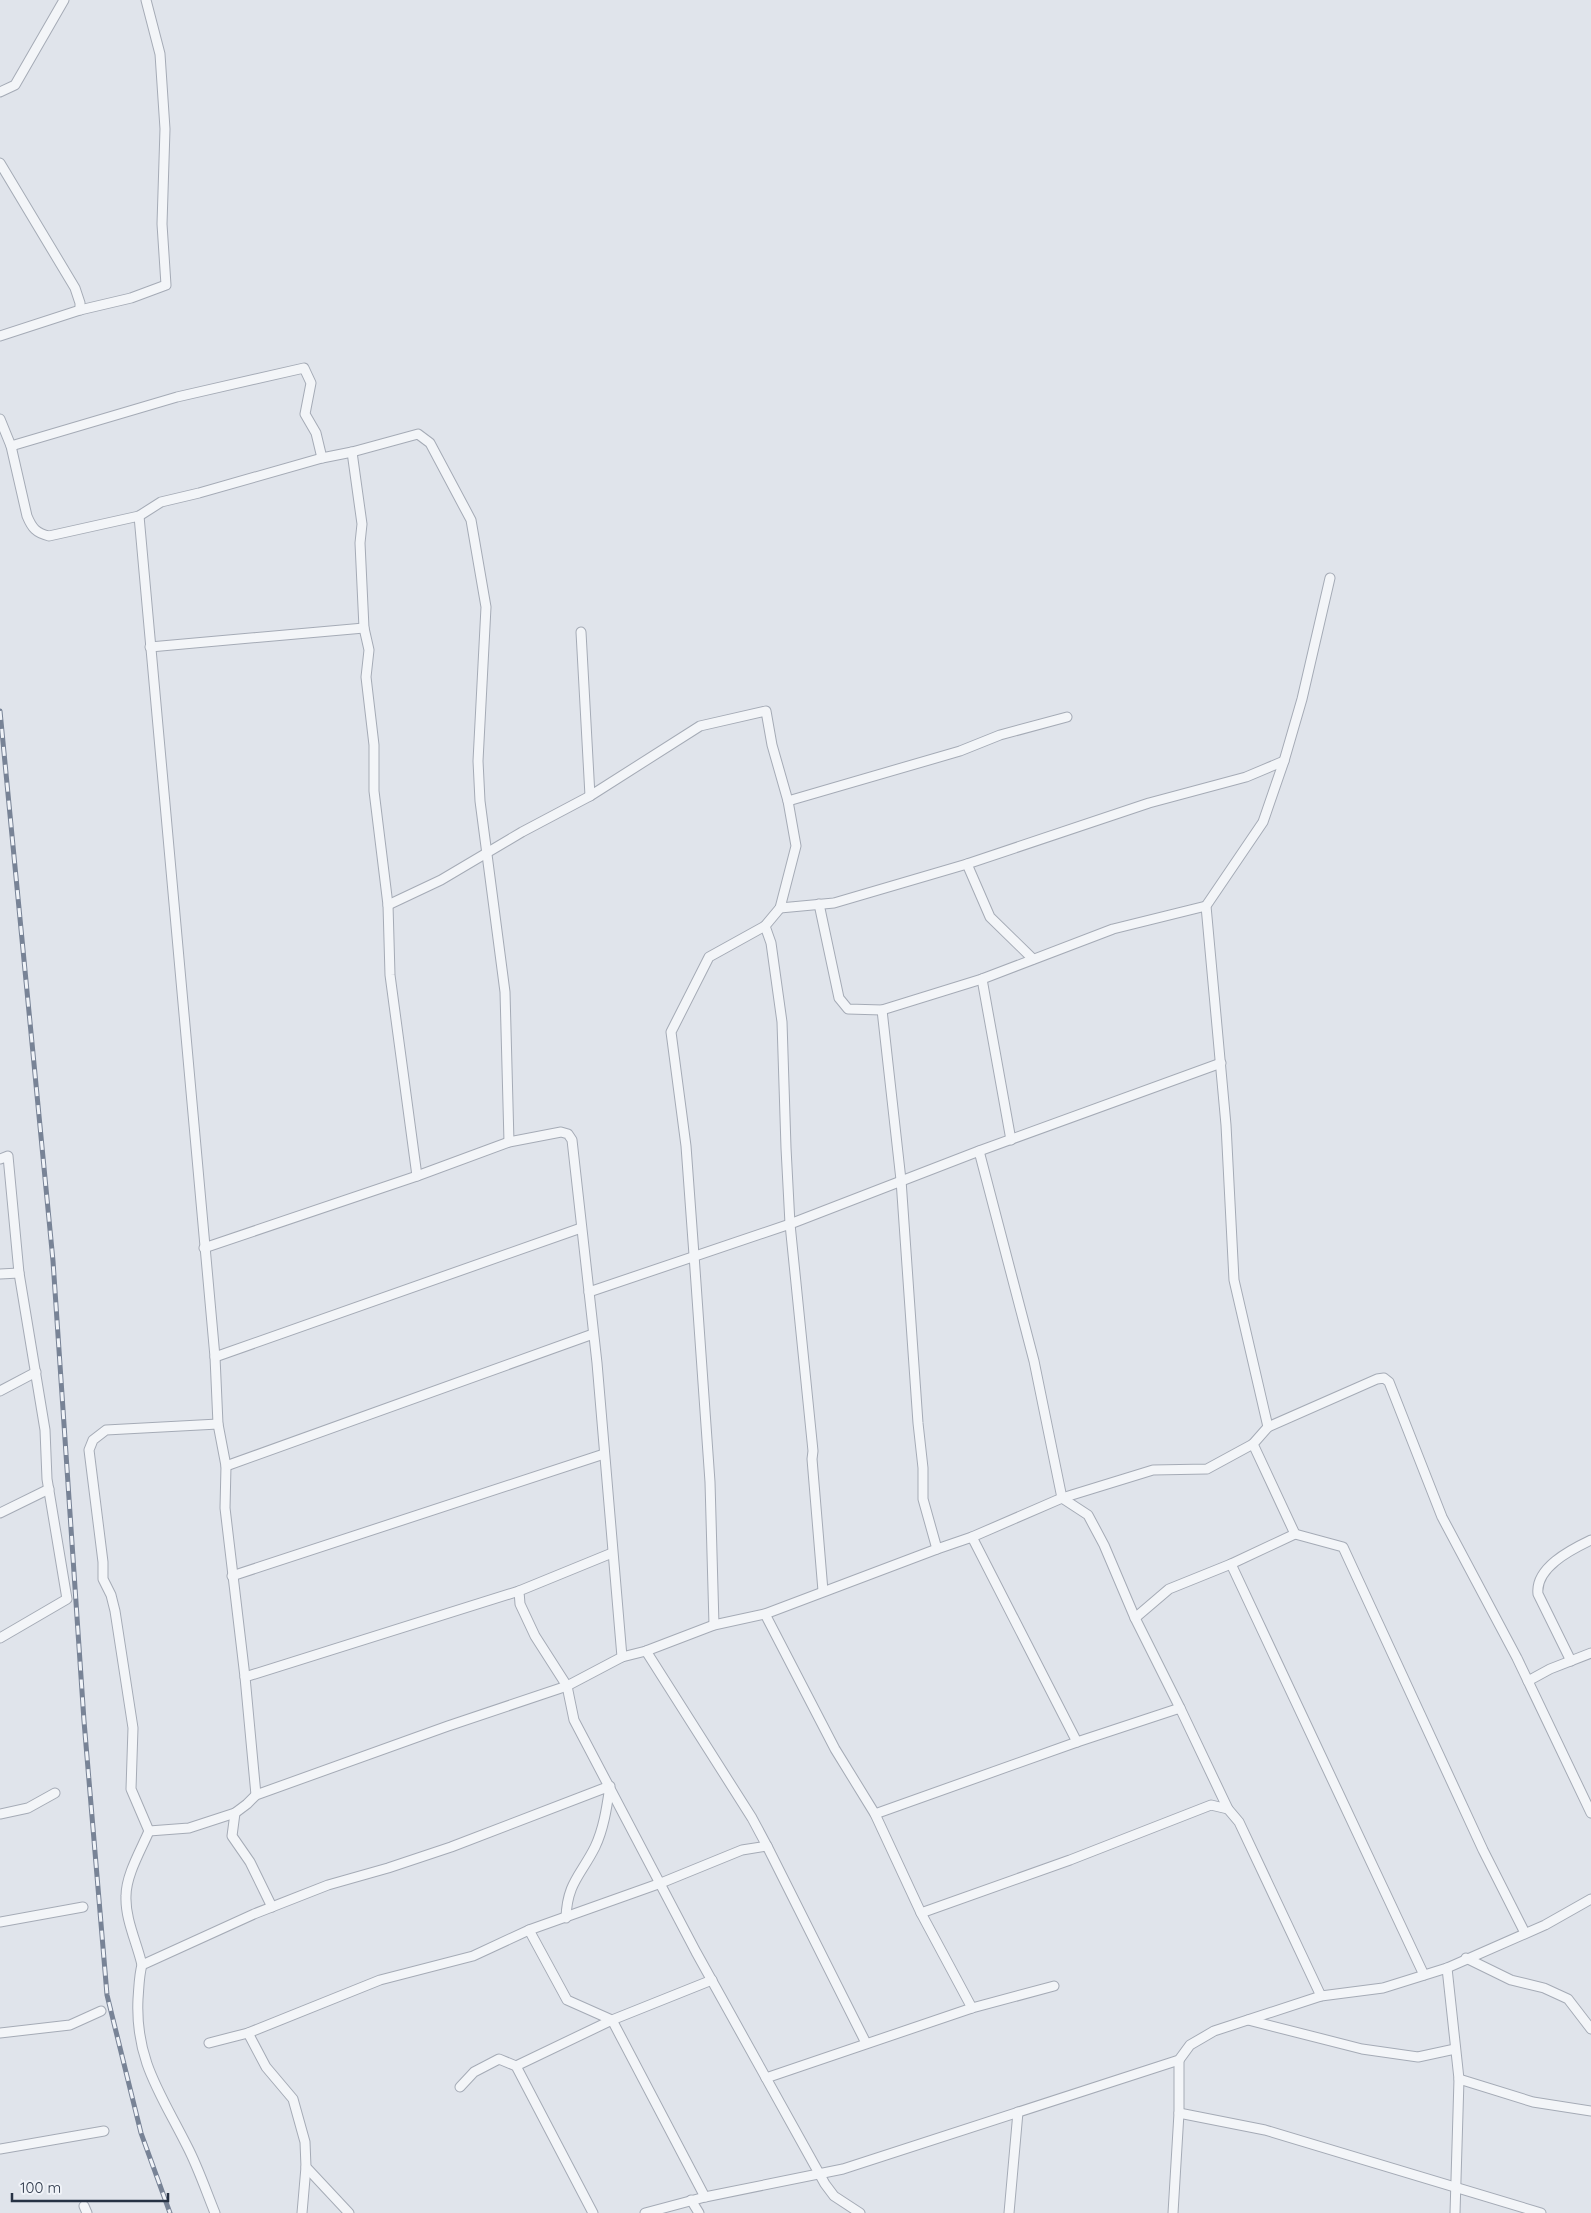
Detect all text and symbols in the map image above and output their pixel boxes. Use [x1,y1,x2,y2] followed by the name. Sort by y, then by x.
[12,2170,169,2202] scale bar
[20,2178,61,2197] text: 100 m

